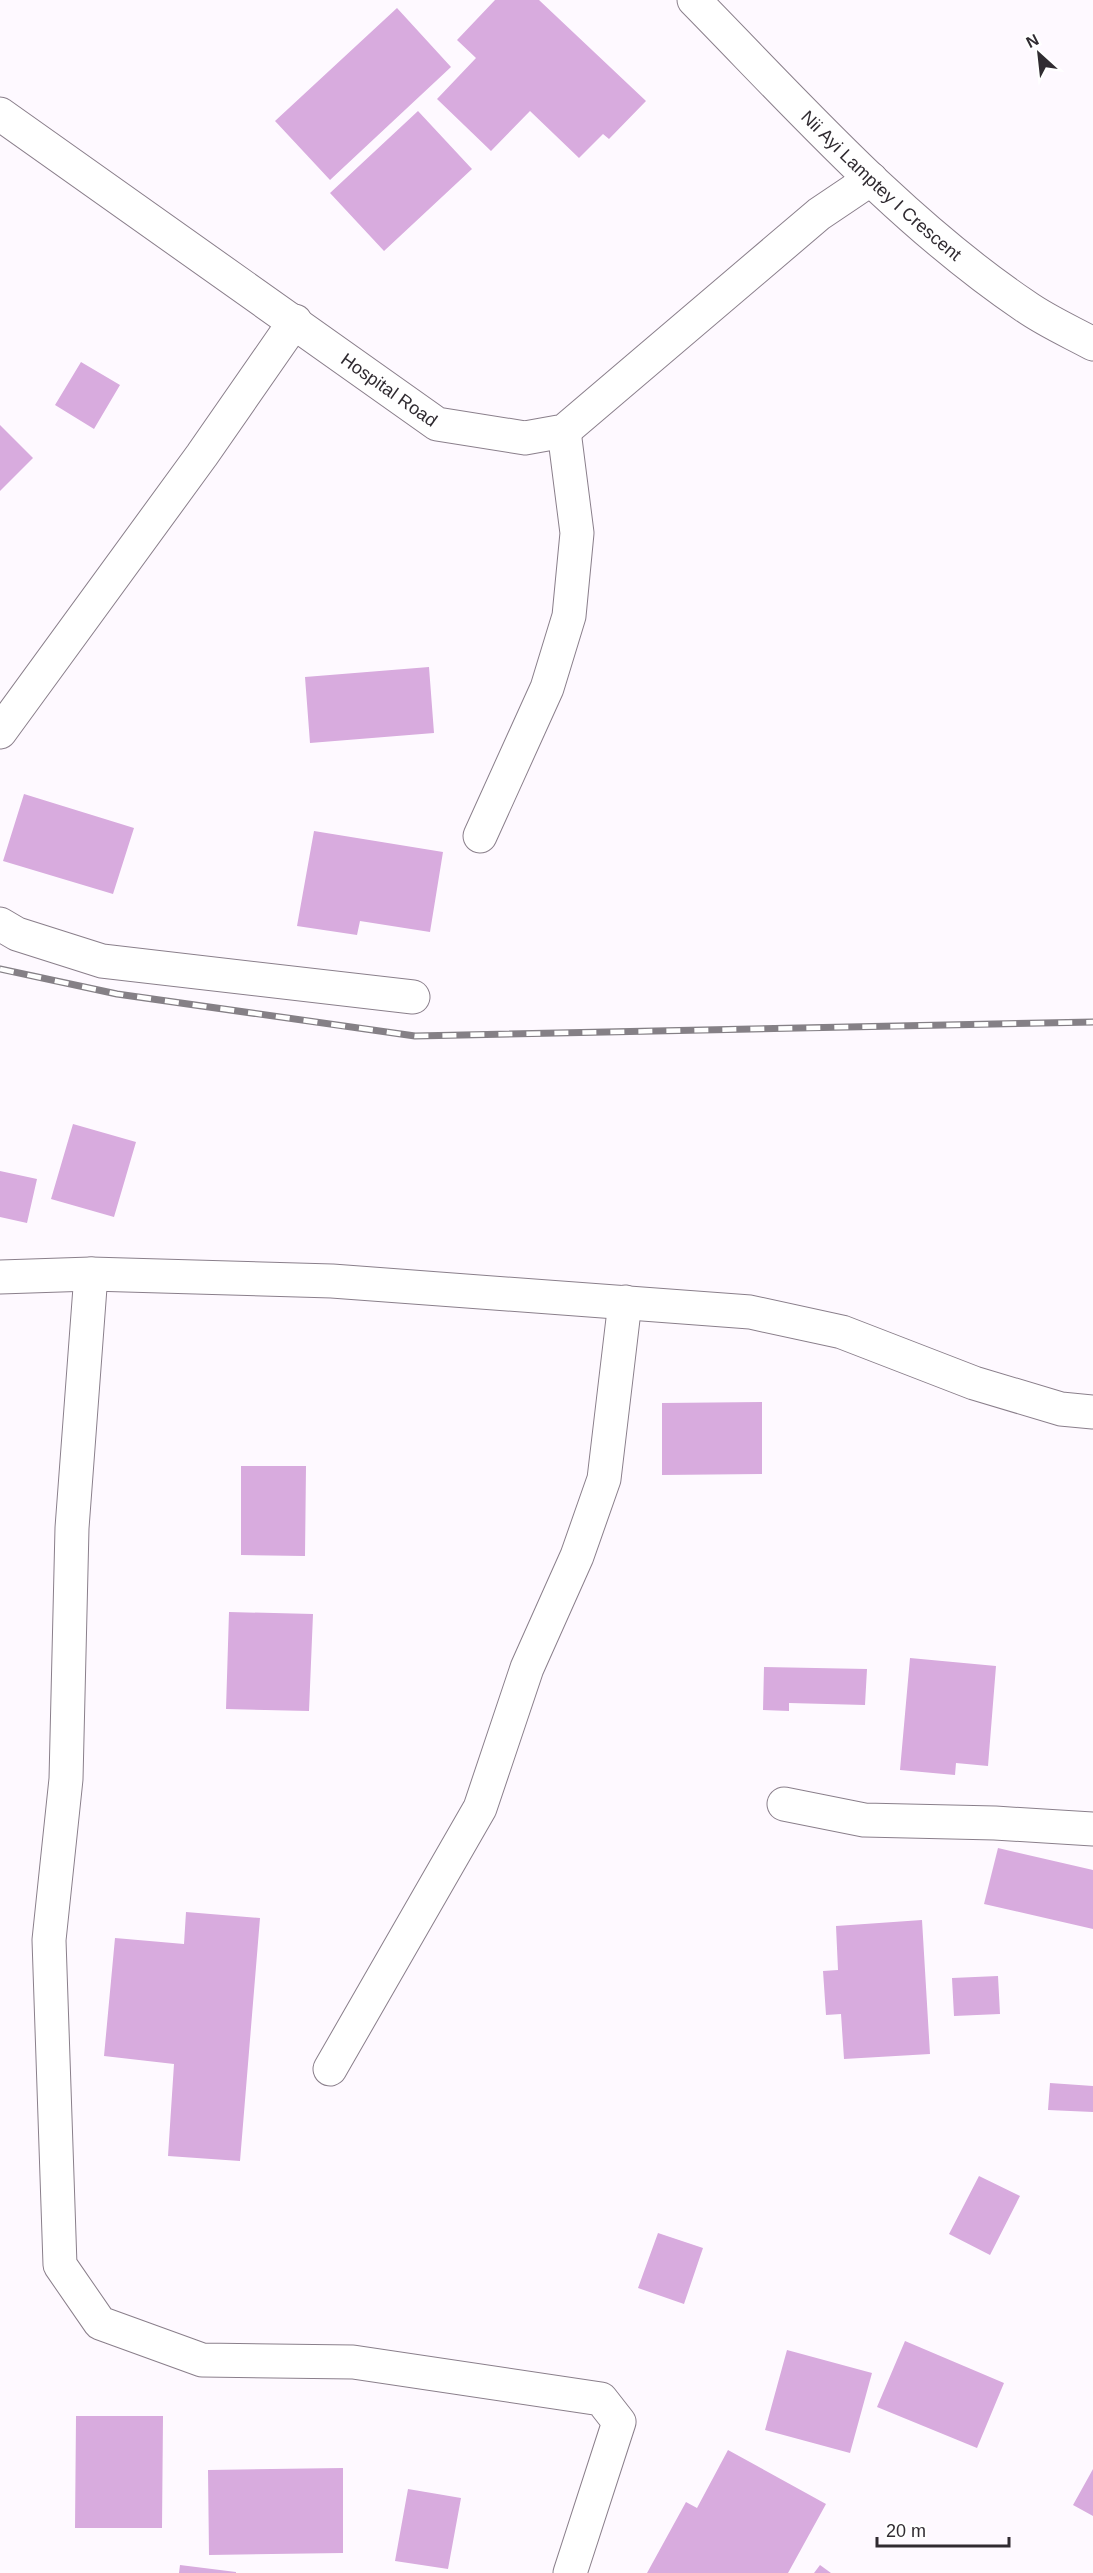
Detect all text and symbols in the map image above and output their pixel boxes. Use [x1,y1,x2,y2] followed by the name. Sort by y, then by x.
[1009,24,1069,84] north arrow
[1023,31,1041,51] text: N
[797,107,965,265] street label: Nii Ayi Lamptey I Crescent
[337,349,441,431] street label: Hospital Road
[877,2510,1009,2548] scale bar
[886,2521,926,2541] text: 20 m

